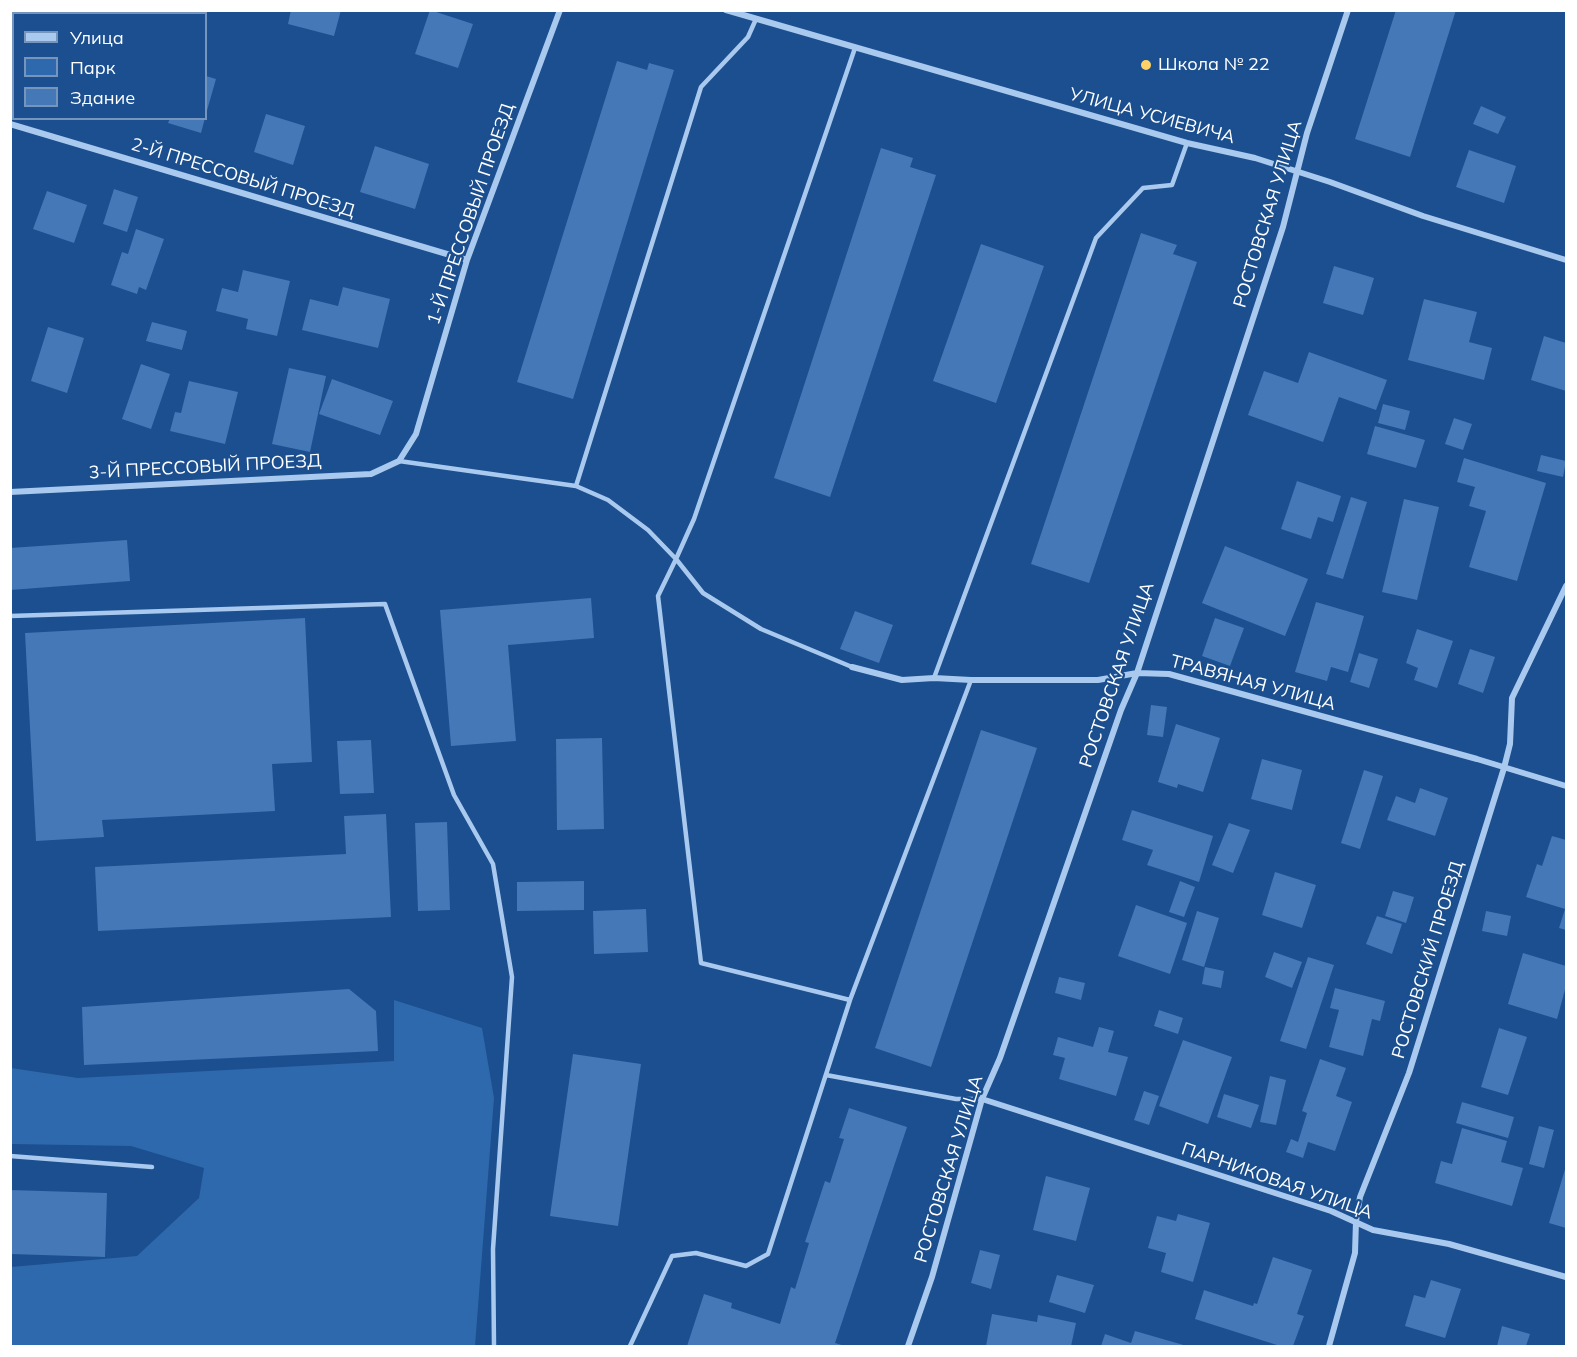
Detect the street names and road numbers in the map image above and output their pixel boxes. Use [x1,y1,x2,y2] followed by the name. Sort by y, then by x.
[1067,83,1237,149] street label: УЛИЦА УСИЕВИЧА
[423,100,519,328] street label: 1-Й ПРЕССОВЫЙ ПРОЕЗД
[1229,118,1307,310] street label: РОСТОВСКАЯ УЛИЦА
[128,134,358,222] street label: 2-Й ПРЕССОВЫЙ ПРОЕЗД
[88,450,322,484] street label: 3-Й ПРЕССОВЫЙ ПРОЕЗД
[1075,579,1159,771] street label: РОСТОВСКАЯ УЛИЦА
[1168,651,1338,715] street label: ТРАВЯНАЯ УЛИЦА
[1388,859,1468,1061] street label: РОСТОВСКИЙ ПРОЕЗД
[910,1073,988,1265] street label: РОСТОВСКАЯ УЛИЦА
[1179,1138,1375,1224] street label: ПАРНИКОВАЯ УЛИЦА

